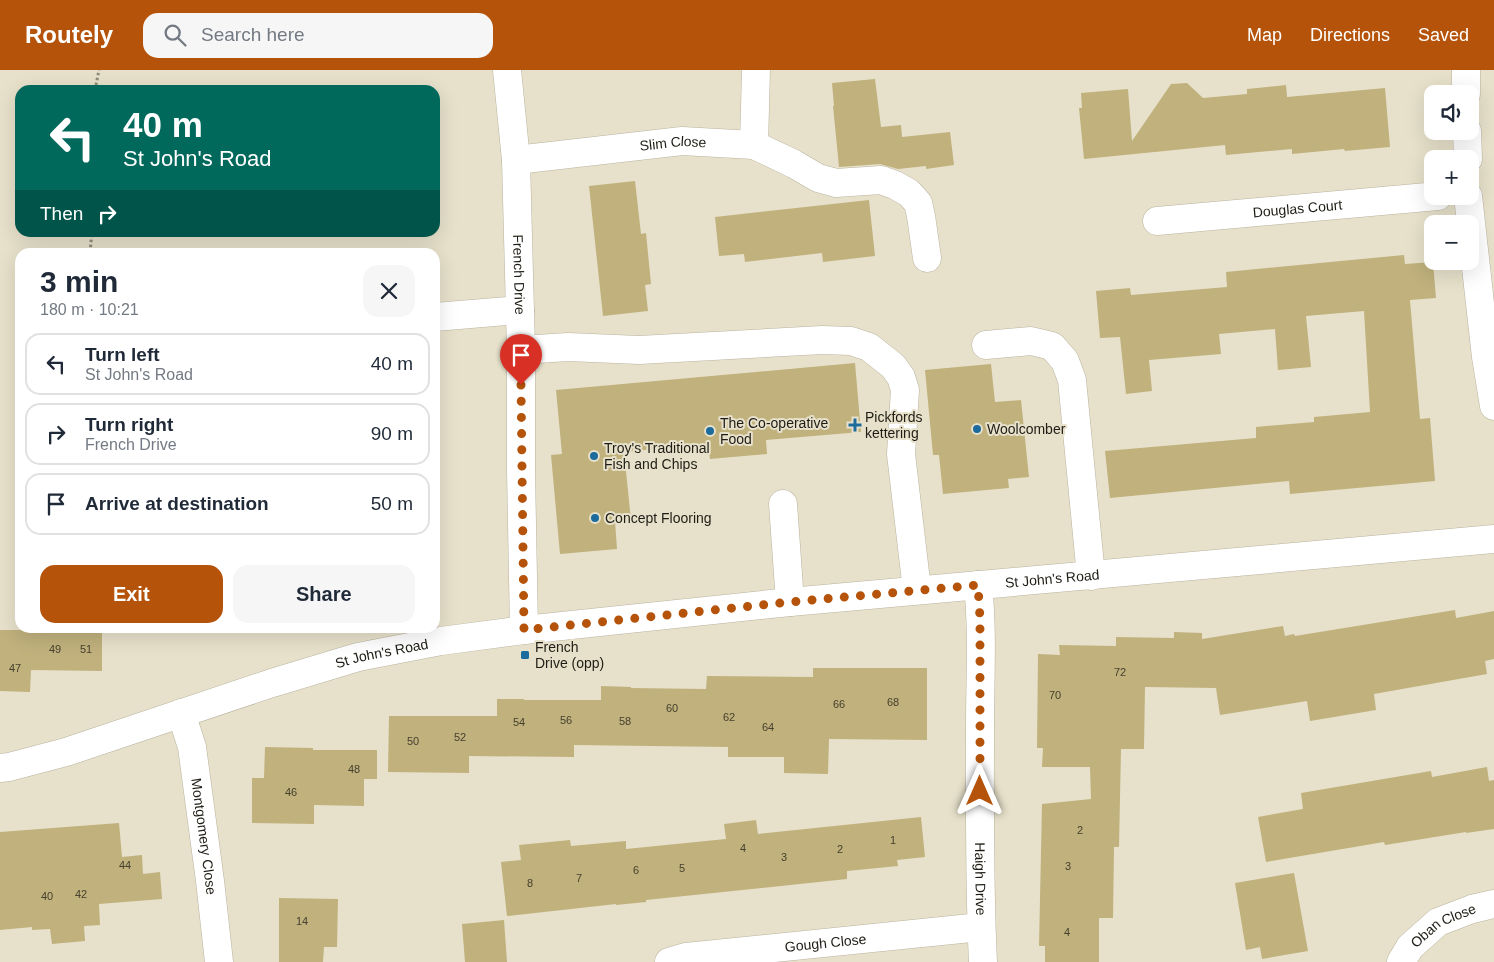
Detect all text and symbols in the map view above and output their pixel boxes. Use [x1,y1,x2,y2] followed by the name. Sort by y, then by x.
[143,13,493,58] search box
[25,21,113,48] text: Routely
[161,21,189,49] icon: search
[201,24,305,45] text: Search here
[1247,25,1282,45] text: Map
[1310,25,1390,45] text: Directions
[1418,25,1469,45] text: Saved
[1424,85,1479,270] map controls
[1424,85,1479,140] button: sound
[40,105,105,170] icon: left
[123,105,203,144] text: 40 m
[639,133,707,154] street label: Slim Close
[123,146,272,171] text: St John's Road
[1424,150,1479,205] button: +
[1252,197,1343,220] street label: Douglas Court
[93,200,121,228] icon: right
[40,203,83,224] text: Then
[1424,215,1479,270] button: −
[510,234,528,315] street label: French Drive
[40,265,118,298] text: 3 min
[363,265,415,317] button: close
[40,301,139,318] text: 180 m · 10:21
[500,334,542,385] pin
[507,341,535,369] icon: arrive
[85,344,160,365] text: Turn left
[42,350,70,378] icon: left
[371,353,413,374] text: 40 m
[85,366,193,383] text: St John's Road
[865,409,923,441] place label: Pickfords kettering
[85,414,173,435] text: Turn right
[720,415,828,447] place label: The Co-operative Food
[849,419,861,431] marker: Pickfords kettering
[42,420,70,448] icon: right
[987,421,1066,437] place label: Woolcomber
[371,423,413,444] text: 90 m
[971,423,983,435] marker: Woolcomber
[704,425,716,437] marker: The Co-operative Food
[85,436,177,453] text: French Drive
[604,440,710,472] place label: Troy's Traditional Fish and Chips
[588,450,600,462] marker: Troy's Traditional Fish and Chips
[42,490,70,518] icon: arrive
[85,493,269,514] text: Arrive at destination
[371,493,413,514] text: 50 m
[605,510,712,526] place label: Concept Flooring
[589,512,601,524] marker: Concept Flooring
[40,565,223,623] button: Exit
[233,565,415,623] button: Share
[1004,566,1100,591] street label: St John's Road
[333,636,429,671] street label: St John's Road
[535,639,604,671] place label: French Drive (opp)
[49,643,61,655] house number: 49
[80,643,92,655] house number: 51
[519,649,531,661] marker: French Drive (opp)
[9,662,21,674] house number: 47
[1114,666,1126,678] house number: 72
[1049,689,1061,701] house number: 70
[887,696,899,708] house number: 68
[833,698,845,710] house number: 66
[666,702,678,714] house number: 60
[723,711,735,723] house number: 62
[560,714,572,726] house number: 56
[619,715,631,727] house number: 58
[513,716,525,728] house number: 54
[762,721,774,733] house number: 64
[454,731,466,743] house number: 52
[407,735,419,747] house number: 50
[348,763,360,775] house number: 48
[953,764,1005,816] position arrow
[188,777,220,896] street label: Montgomery Close
[285,786,297,798] house number: 46
[1077,824,1083,836] house number: 2
[890,834,896,846] house number: 1
[740,842,746,854] house number: 4
[972,842,989,916] street label: Haigh Drive
[837,843,843,855] house number: 2
[781,851,787,863] house number: 3
[119,859,131,871] house number: 44
[1065,860,1071,872] house number: 3
[679,862,685,874] house number: 5
[633,864,639,876] house number: 6
[576,872,582,884] house number: 7
[527,877,533,889] house number: 8
[75,888,87,900] house number: 42
[41,890,53,902] house number: 40
[1407,900,1478,951] street label: Oban Close
[296,915,308,927] house number: 14
[1064,926,1070,938] house number: 4
[784,931,867,955] street label: Gough Close

